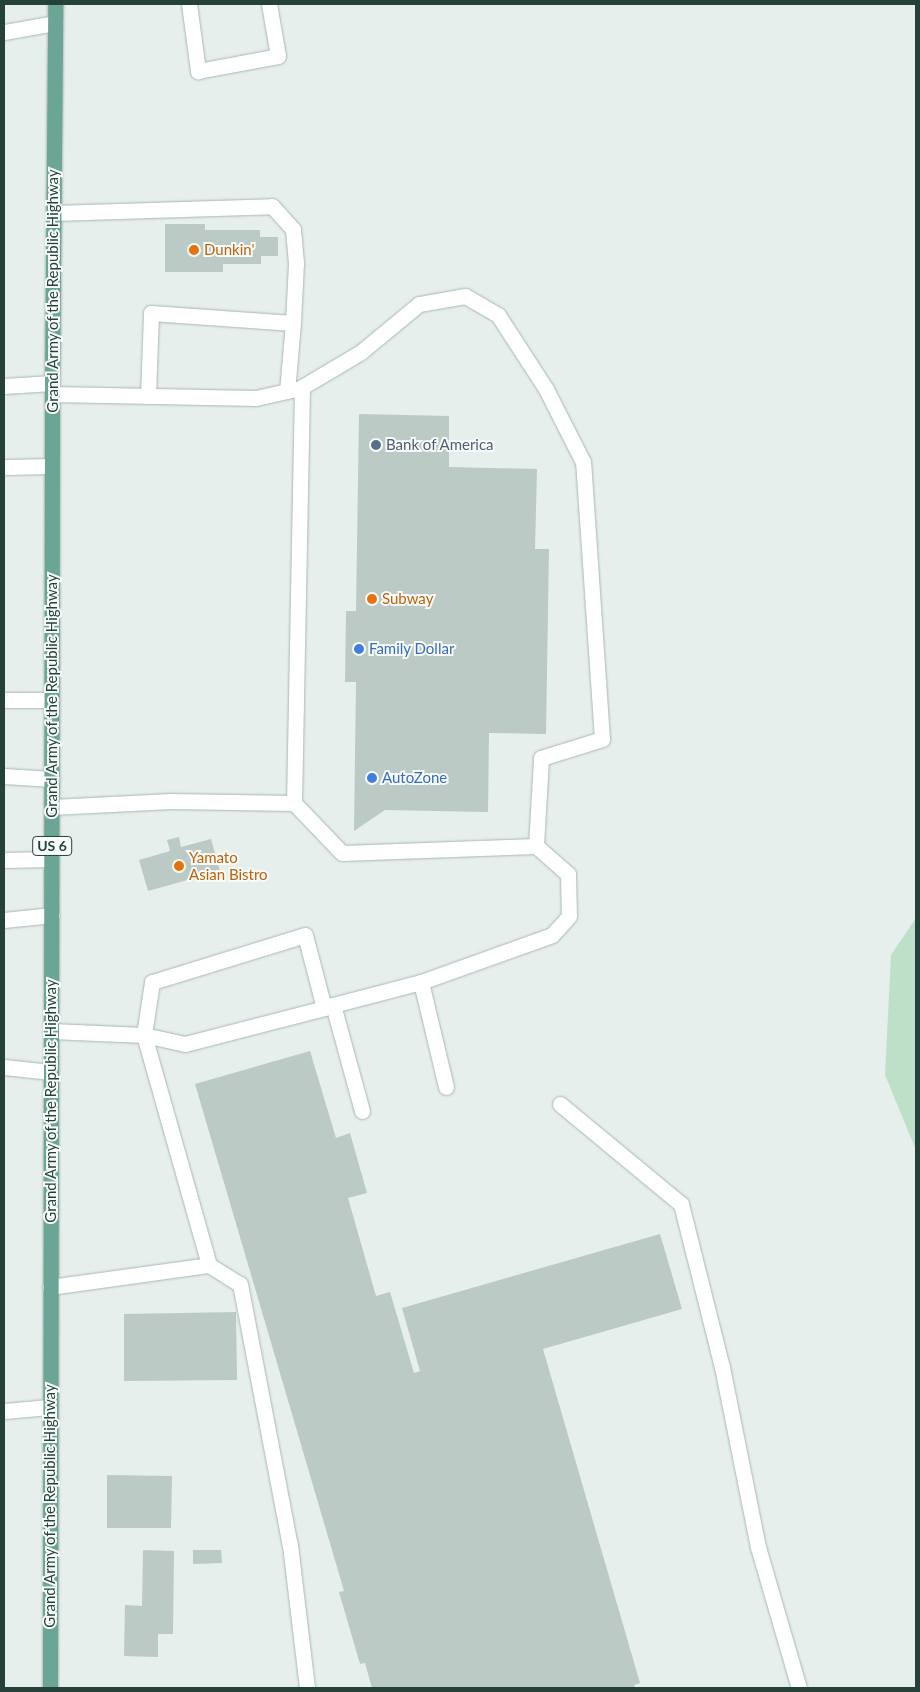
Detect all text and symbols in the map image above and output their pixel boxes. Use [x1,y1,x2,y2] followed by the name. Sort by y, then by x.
[44,169,62,413] street label: Grand Army of the Republic Highway
[204,241,255,259] place label: Dunkin'
[188,244,200,256] marker: Dunkin'
[386,436,494,454] place label: Bank of America
[370,439,382,451] marker: Bank of America
[43,574,61,818] street label: Grand Army of the Republic Highway
[382,590,433,608] place label: Subway
[366,593,378,605] marker: Subway
[369,640,455,658] place label: Family Dollar
[353,643,365,655] marker: Family Dollar
[382,769,447,787] place label: AutoZone
[366,772,378,784] marker: AutoZone
[32,834,72,858] road number: US 6
[189,848,268,883] place label: Yamato Asian Bistro
[173,860,185,872] marker: Yamato Asian Bistro
[42,979,60,1223] street label: Grand Army of the Republic Highway
[41,1384,59,1628] street label: Grand Army of the Republic Highway

